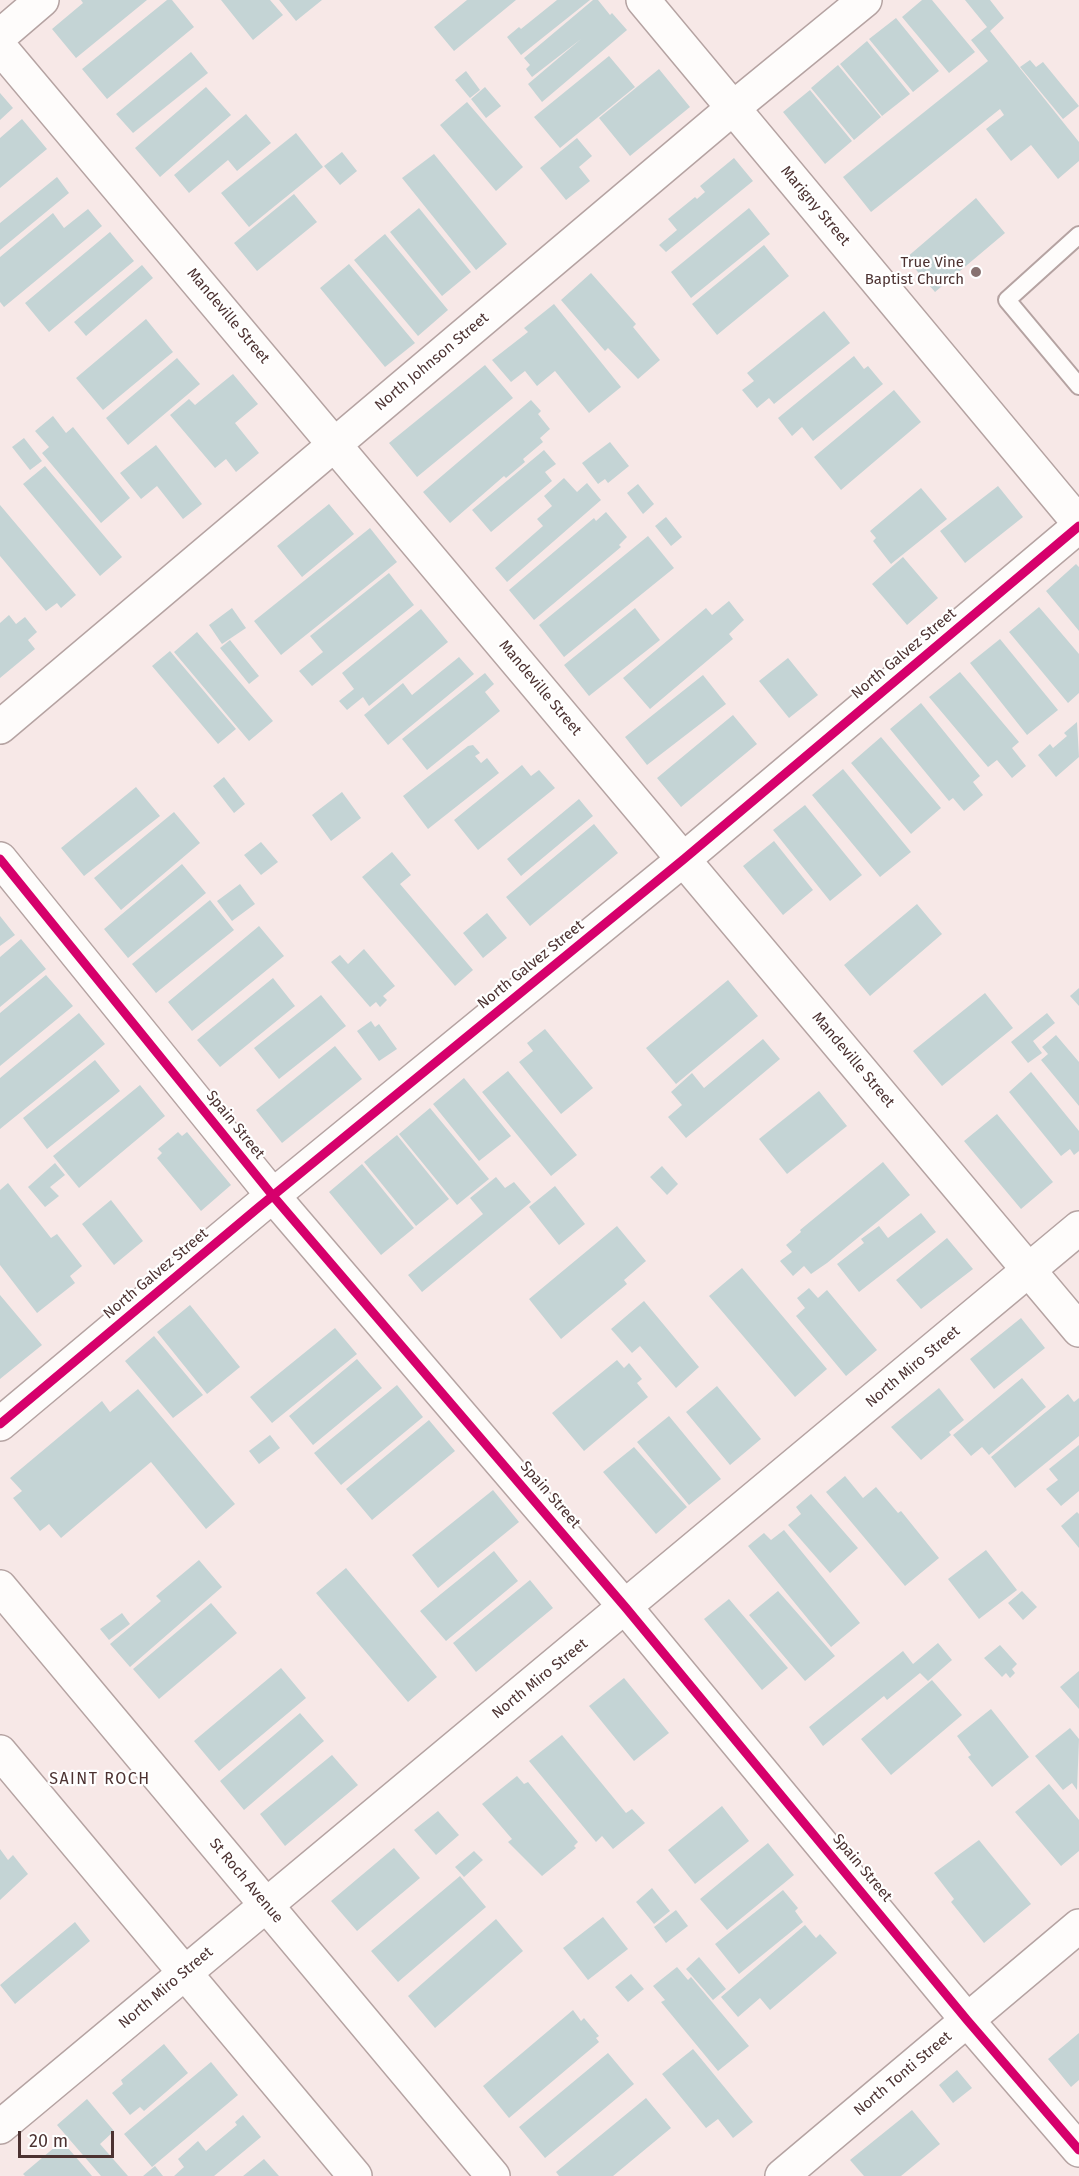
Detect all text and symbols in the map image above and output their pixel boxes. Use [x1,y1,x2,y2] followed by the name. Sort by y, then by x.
[776,163,854,249] street label: Marigny Street
[865,254,964,289] place label: True Vine Baptist Church
[183,265,273,367] street label: Mandeville Street
[969,265,983,279] marker: True Vine Baptist Church
[371,309,493,415] street label: North Johnson Street
[848,605,960,703] street label: North Galvez Street
[495,637,585,739] street label: Mandeville Street
[474,917,588,1013] street label: North Galvez Street
[808,1009,898,1111] street label: Mandeville Street
[202,1087,268,1163] street label: Spain Street
[100,1225,212,1323] street label: North Galvez Street
[862,1322,964,1412] street label: North Miro Street
[516,1458,584,1532] street label: Spain Street
[489,1635,591,1723] street label: North Miro Street
[49,1770,151,1790] district label: SAINT ROCH
[828,1831,896,1905] street label: Spain Street
[205,1835,287,1927] street label: St Roch Avenue
[115,1943,217,2033] street label: North Miro Street
[851,2028,955,2120] street label: North Tonti Street
[21,2119,117,2157] scale bar
[29,2130,68,2152] text: 20 m

